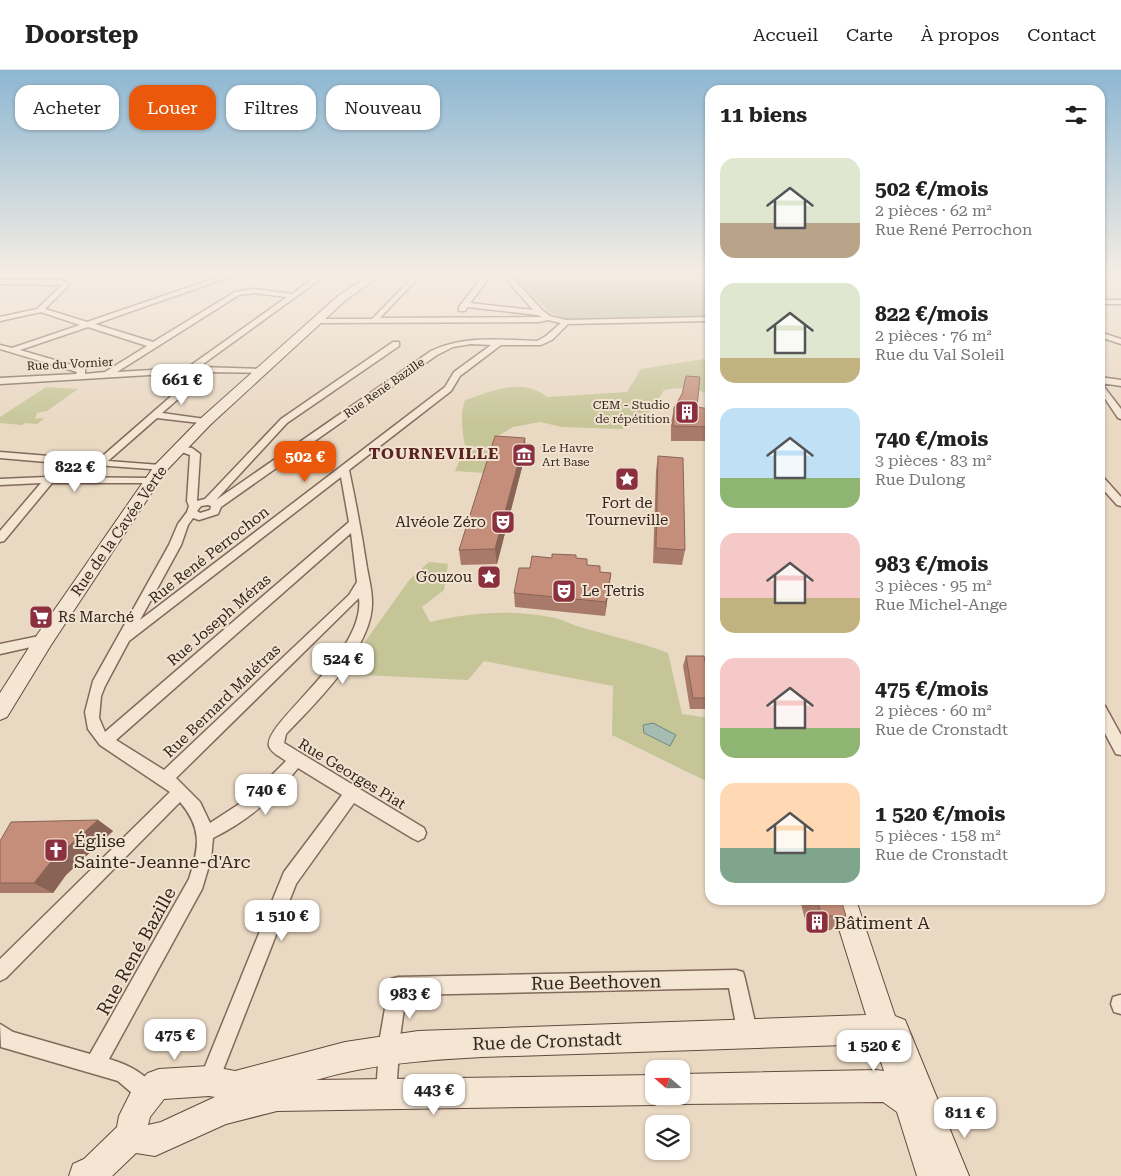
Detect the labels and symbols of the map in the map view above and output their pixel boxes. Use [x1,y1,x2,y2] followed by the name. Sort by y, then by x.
[26,355,114,373] street label: Rue du Vornier
[341,355,427,421] street label: Rue René Bazille
[147,364,217,406] pin: 661 €
[593,398,670,426] place label: CEM - Studio de répétition
[674,399,700,425] building icon: CEM - Studio de répétition
[270,440,340,483] pin: 502 €
[542,441,594,469] place label: Le Havre Art Base
[511,442,537,468] museum icon: Le Havre Art Base
[369,444,499,463] district label: TOURNEVILLE
[40,450,110,493] pin: 822 €
[67,462,171,600] street label: Rue de la Cavée Verte
[614,466,640,492] place icon: Fort de Tourneville
[586,494,668,529] place label: Fort de Tourneville
[145,502,273,608] street label: Rue René Perrochon
[490,509,516,535] theatre icon: Alvéole Zéro
[395,513,486,531] place label: Alvéole Zéro
[476,564,502,590] place icon: Gouzou
[416,568,473,586] place label: Gouzou
[164,570,274,670] street label: Rue Joseph Méras
[551,578,577,604] theatre icon: Le Tetris
[582,582,644,600] place label: Le Tetris
[28,604,54,630] supermarket icon: Rs Marché
[58,608,134,626] place label: Rs Marché
[160,641,284,761] street label: Rue Bernard Malétras
[308,642,378,685] pin: 524 €
[295,735,409,813] street label: Rue Georges Piat
[231,774,301,816] pin: 740 €
[74,830,251,872] place label: Église Sainte-Jeanne-d'Arc
[43,837,69,863] church icon: Église Sainte-Jeanne-d'Arc
[92,883,180,1019] street label: Rue René Bazille
[236,900,328,942] pin: 1 510 €
[804,909,830,935] building icon: Bâtiment A
[834,912,930,933] place label: Bâtiment A
[531,970,662,994] street label: Rue Beethoven
[375,978,445,1020] pin: 983 €
[140,1018,210,1061] pin: 475 €
[472,1028,622,1054] street label: Rue de Cronstadt
[828,1030,920,1072] pin: 1 520 €
[645,1060,690,1105] north arrow
[399,1074,469,1116] pin: 443 €
[930,1096,1000,1139] pin: 811 €

